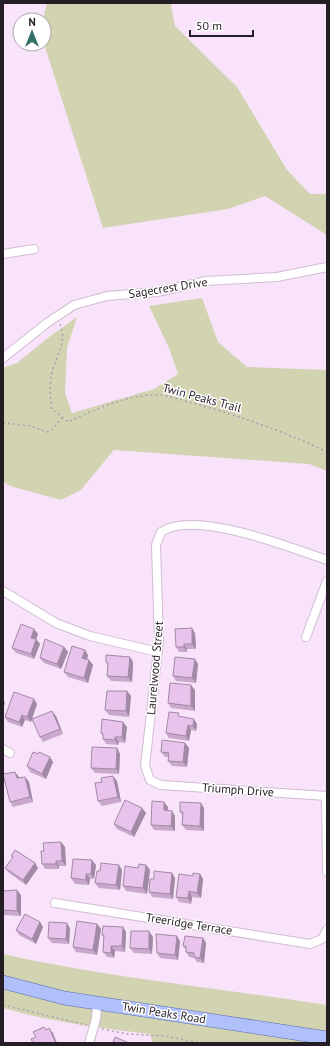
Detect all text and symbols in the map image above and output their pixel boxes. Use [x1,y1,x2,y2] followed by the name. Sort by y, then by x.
[12,12,52,52] north arrow
[190,12,253,38] scale bar
[28,15,36,29] text: N
[196,18,222,33] text: 50 m
[127,274,208,301] street label: Sagecrest Drive
[161,380,244,415] street label: Twin Peaks Trail
[143,621,166,715] street label: Laurelwood Street
[202,780,275,799] street label: Triumph Drive
[145,909,233,938] street label: Treeridge Terrace
[121,998,207,1027] street label: Twin Peaks Road

